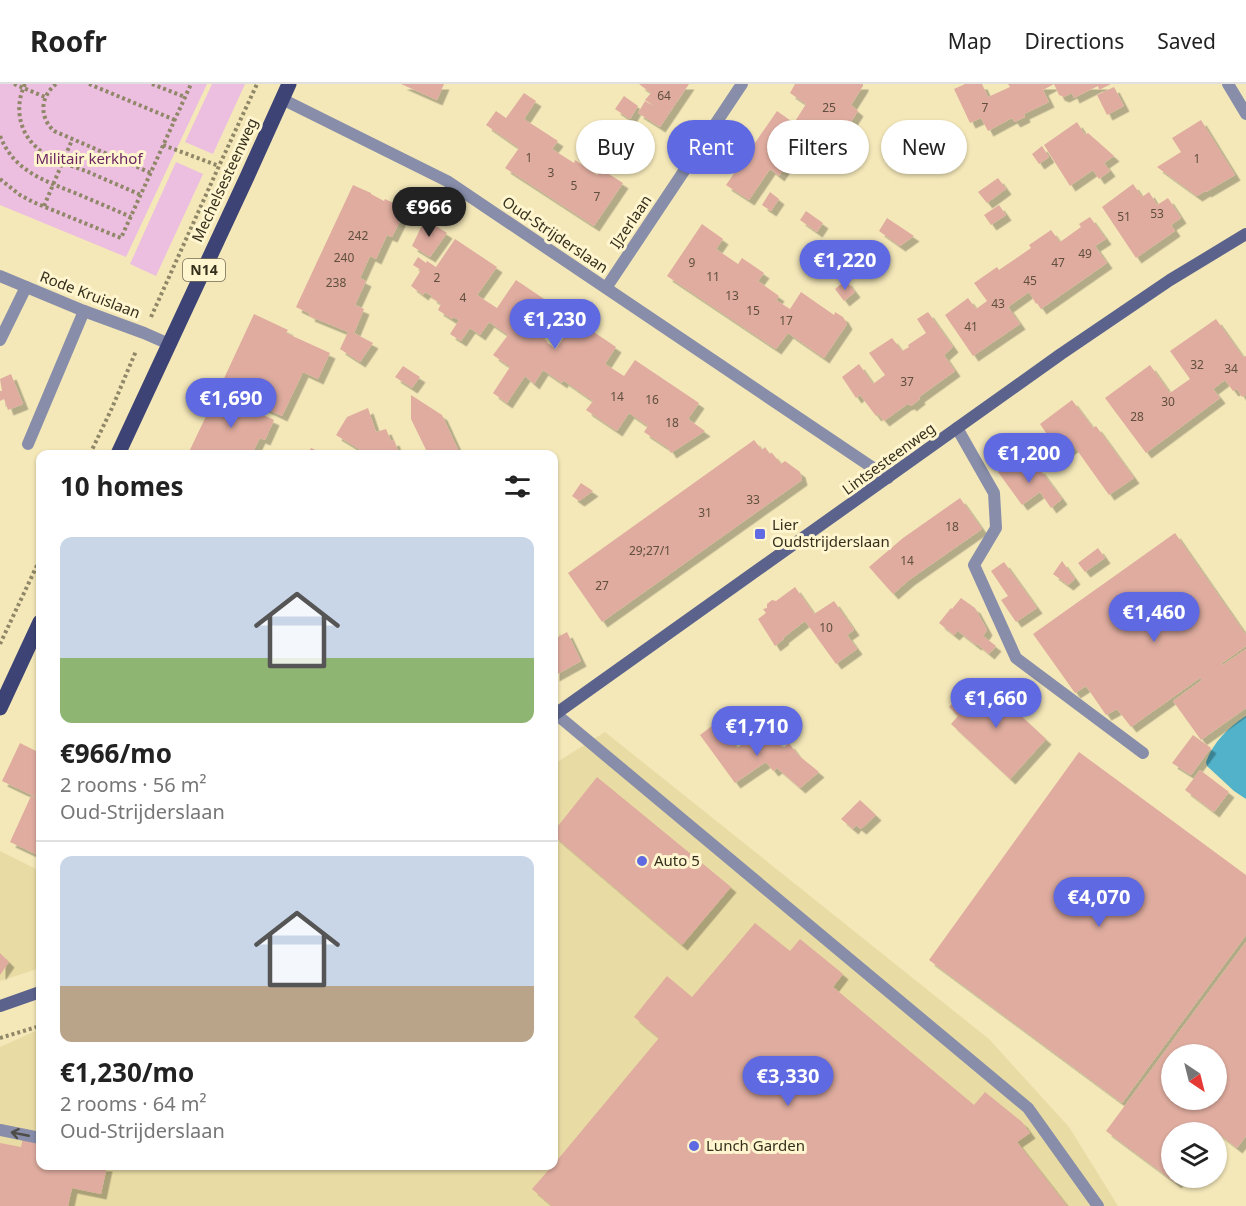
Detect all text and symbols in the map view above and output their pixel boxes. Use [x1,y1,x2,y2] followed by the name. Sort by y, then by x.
[30,22,107,60] text: Roofr
[948,27,992,55] text: Map
[1025,27,1124,55] text: Directions
[1157,27,1216,55] text: Saved
[657,87,671,104] house number: 64
[822,99,836,116] house number: 25
[982,99,989,116] house number: 7
[187,114,262,245] street label: Mechelsesteenweg
[576,120,655,174] chip: Buy
[667,120,755,174] chip: Rent
[767,120,869,174] chip: Filters
[881,120,967,174] chip: New
[35,148,143,168] park label: Militair kerkhof
[526,149,532,166] house number: 1
[1194,150,1200,167] house number: 1
[548,164,555,181] house number: 3
[571,177,578,194] house number: 5
[393,187,465,238] pin: €966
[594,188,601,205] house number: 7
[499,191,612,277] street label: Oud-Strijderslaan
[605,191,655,252] street label: IJzerlaan
[406,193,452,220] text: €966
[1150,205,1164,222] house number: 53
[1117,208,1131,225] house number: 51
[348,227,368,244] house number: 242
[796,240,894,291] pin: €1,220
[1078,245,1092,262] house number: 49
[814,246,876,273] text: €1,220
[334,249,354,266] house number: 240
[689,254,696,271] house number: 9
[1051,254,1065,271] house number: 47
[183,259,225,281] road number: N14
[37,266,143,322] street label: Rode Kruislaan
[706,268,720,285] house number: 11
[434,269,441,286] house number: 2
[1023,272,1037,289] house number: 45
[326,274,346,291] house number: 238
[725,287,739,304] house number: 13
[460,289,467,306] house number: 4
[991,295,1005,312] house number: 43
[506,299,604,350] pin: €1,230
[746,302,760,319] house number: 15
[524,305,586,332] text: €1,230
[779,312,793,329] house number: 17
[964,318,978,335] house number: 41
[1190,356,1204,373] house number: 32
[1224,360,1238,377] house number: 34
[900,373,914,390] house number: 37
[182,378,280,429] pin: €1,690
[200,384,262,411] text: €1,690
[610,388,624,405] house number: 14
[645,391,659,408] house number: 16
[1161,393,1175,410] house number: 30
[1130,408,1144,425] house number: 28
[665,414,679,431] house number: 18
[838,418,939,499] street label: Lintsesteenweg
[980,433,1078,484] pin: €1,200
[998,439,1060,466] text: €1,200
[60,468,184,504] text: 10 homes
[501,470,534,503] icon: filters
[746,491,760,508] house number: 33
[698,504,712,521] house number: 31
[772,514,890,551] place label: Lier Oudstrijderslaan
[945,518,959,535] house number: 18
[753,527,767,541] marker: Lier Oudstrijderslaan
[629,542,671,559] house number: 29;27/1
[900,552,914,569] house number: 14
[243,576,351,684] icon: home
[595,577,609,594] house number: 27
[1105,592,1203,643] pin: €1,460
[1123,598,1185,625] text: €1,460
[819,619,833,636] house number: 10
[947,678,1045,729] pin: €1,660
[965,684,1027,711] text: €1,660
[708,706,806,757] pin: €1,710
[726,712,788,739] text: €1,710
[60,735,172,771] text: €966/mo
[60,771,207,798] text: 2 rooms · 56 m²
[60,798,225,825] text: Oud-Strijderslaan
[654,850,700,870] place label: Auto 5
[635,854,649,868] marker: Auto 5
[1050,877,1148,928] pin: €4,070
[1068,883,1130,910] text: €4,070
[243,895,351,1003] icon: home
[1161,1044,1227,1110] north arrow
[1161,1044,1227,1188] map controls
[60,1054,194,1090] text: €1,230/mo
[739,1056,837,1107] pin: €3,330
[757,1062,819,1089] text: €3,330
[60,1090,207,1117] text: 2 rooms · 64 m²
[60,1117,225,1144] text: Oud-Strijderslaan
[1161,1122,1227,1188] button: layers
[11,1128,31,1139] one-way arrow
[706,1135,805,1155] place label: Lunch Garden
[687,1139,701,1153] marker: Lunch Garden

